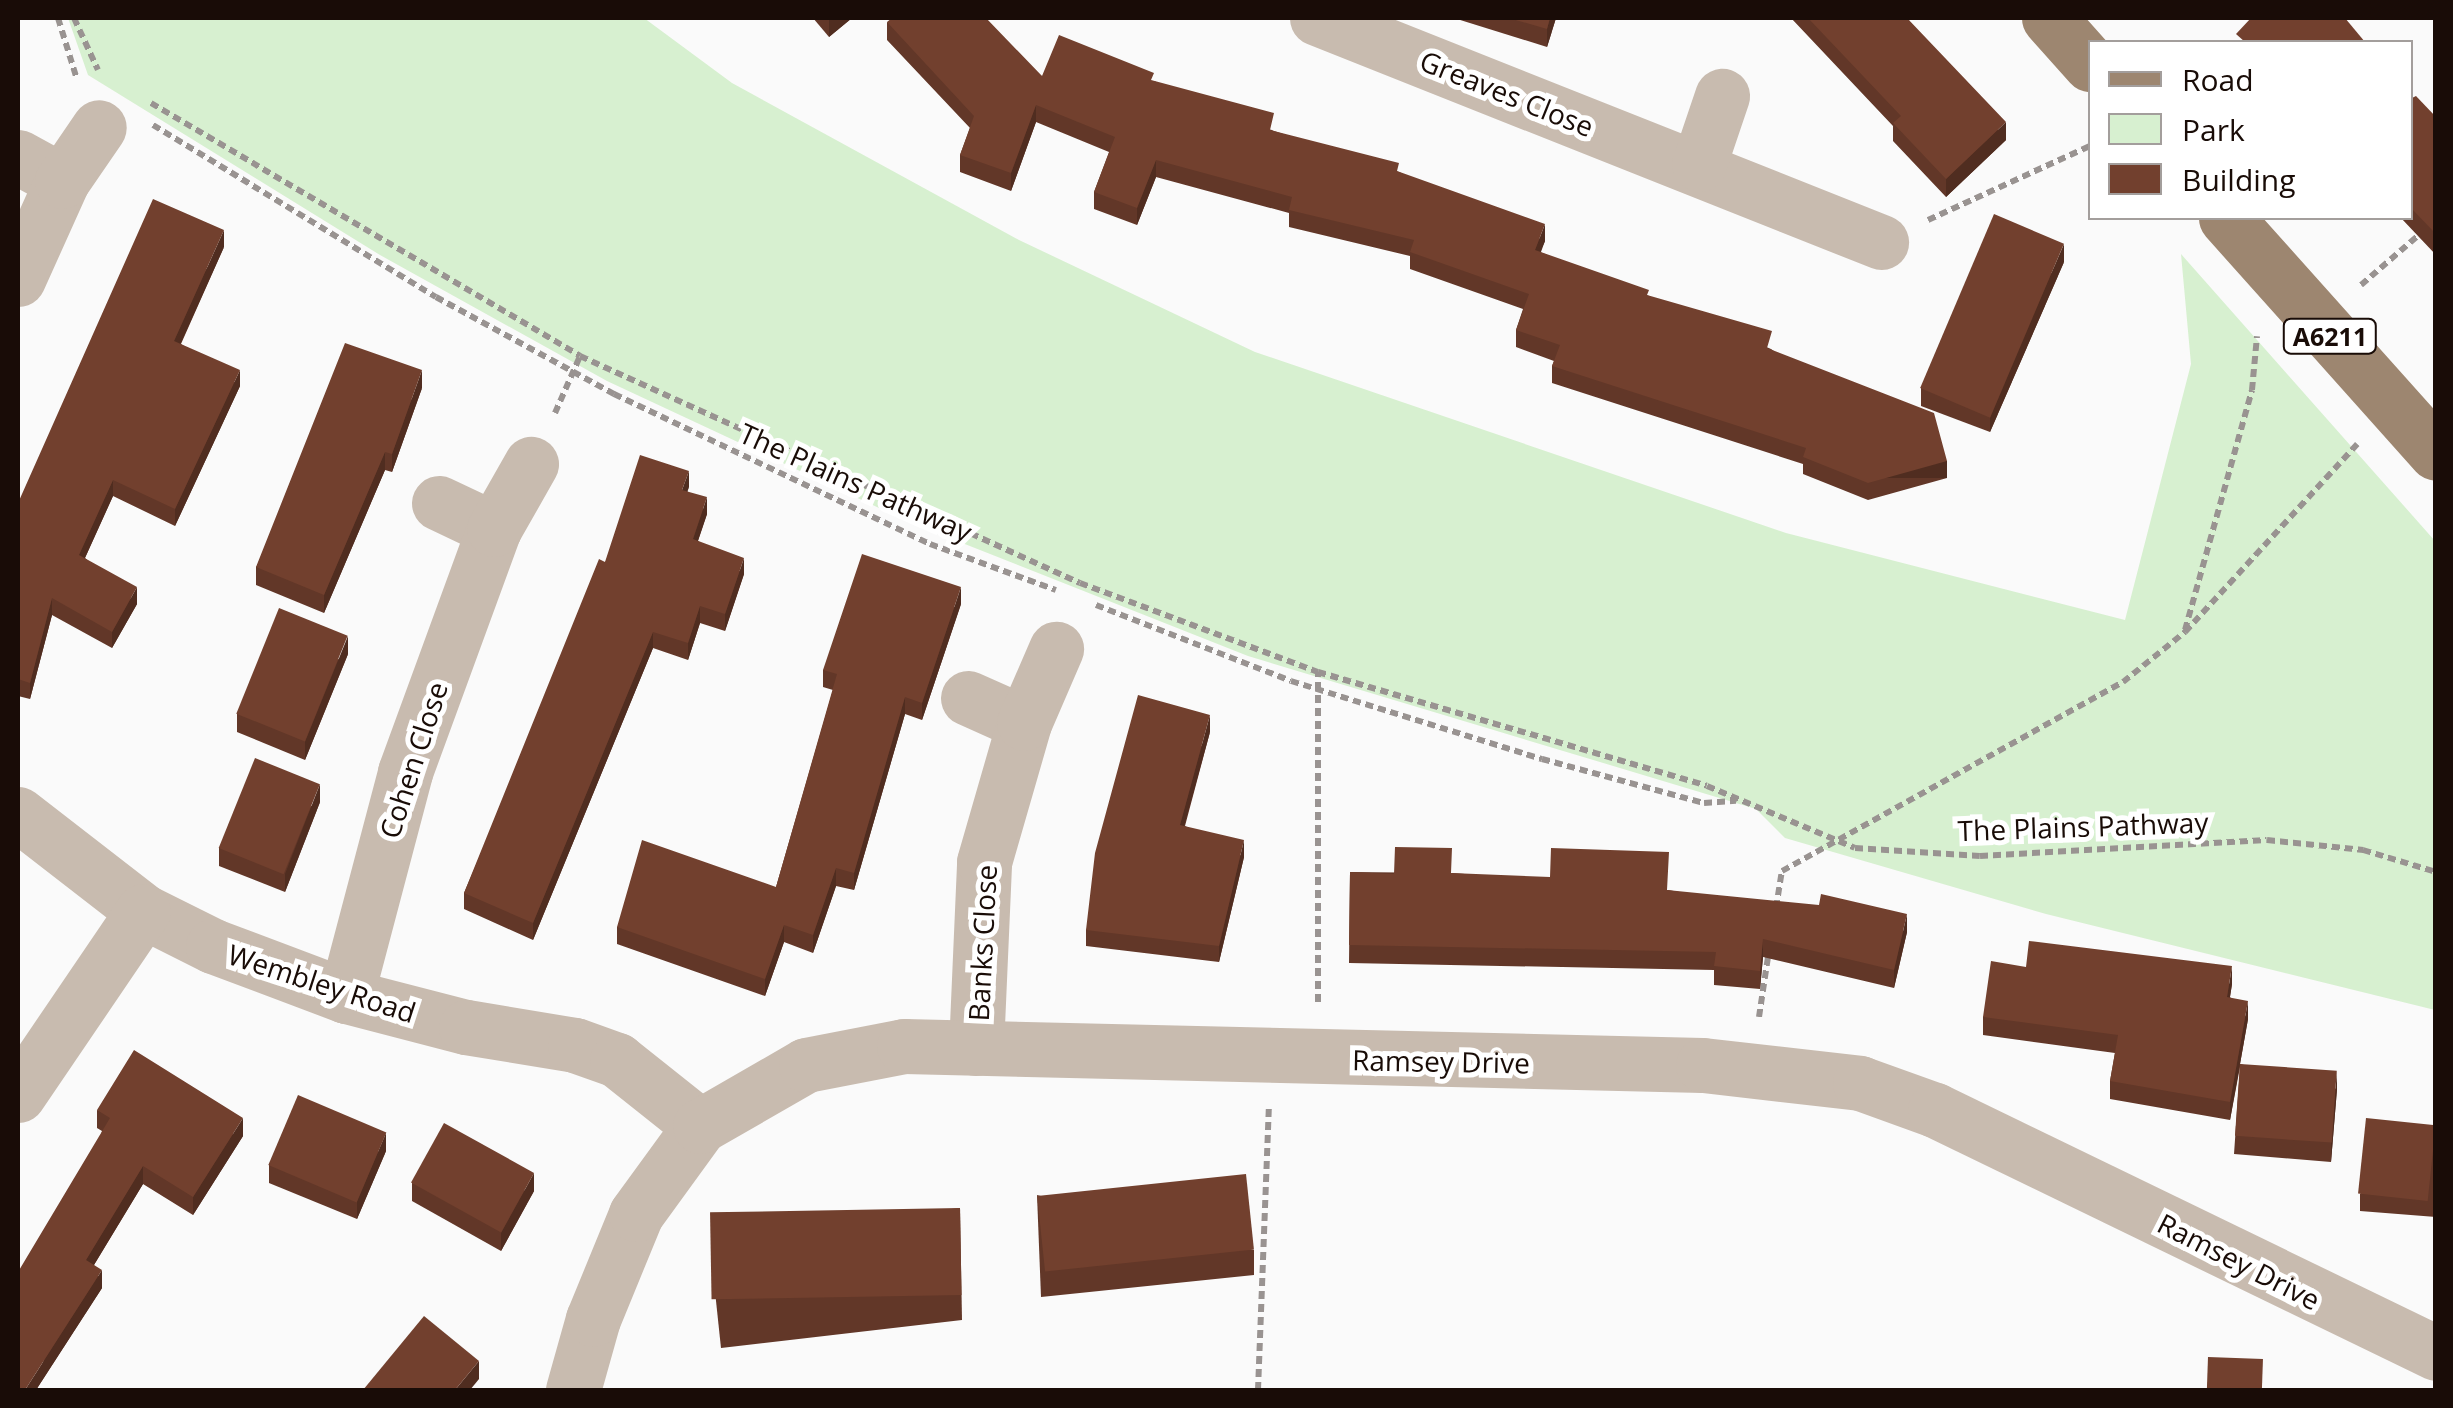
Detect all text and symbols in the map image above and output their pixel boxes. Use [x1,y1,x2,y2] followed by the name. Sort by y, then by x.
[2088,40,2413,220] legend
[1415,43,1599,143] street label: Greaves Close
[2182,59,2254,100] text: Road
[2182,109,2245,150] text: Park
[2182,159,2296,200] text: Building
[2282,316,2378,356] road number: A6211
[735,416,977,548] street label: The Plains Pathway
[372,678,454,842] street label: Cohen Close
[1957,805,2209,847] street label: The Plains Pathway
[961,864,1003,1022] street label: Banks Close
[224,937,420,1029] street label: Wembley Road
[1352,1043,1530,1079] street label: Ramsey Drive
[2152,1206,2326,1316] street label: Ramsey Drive

